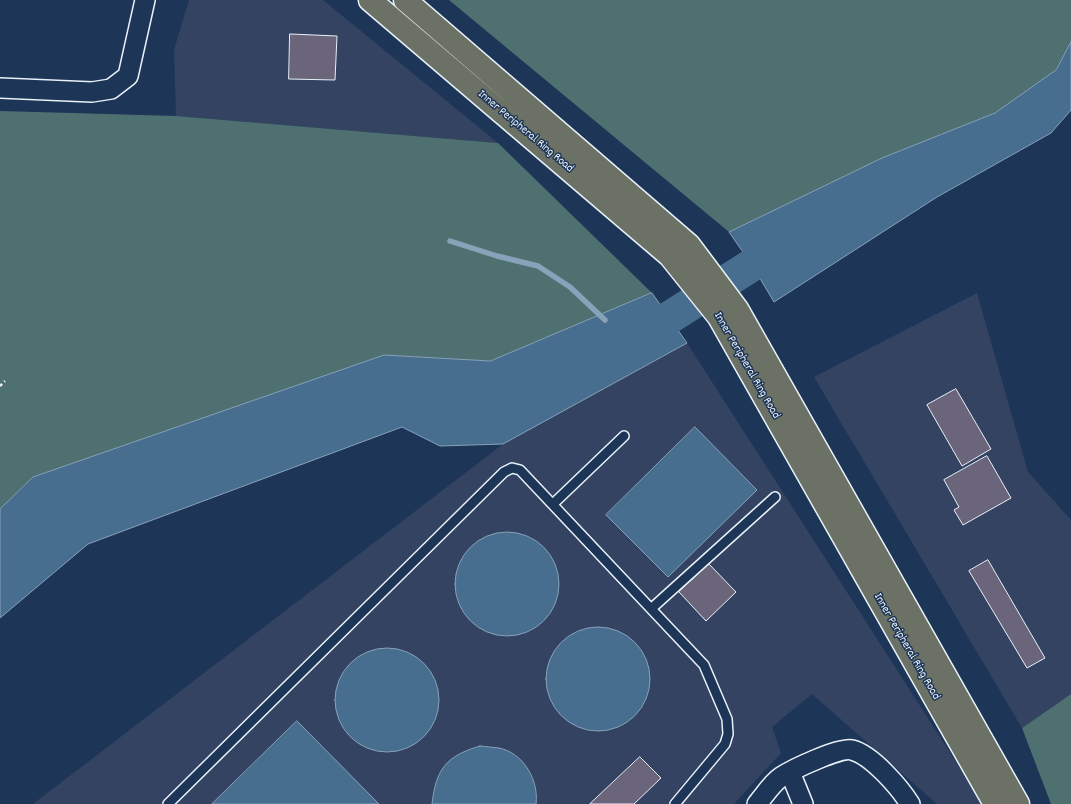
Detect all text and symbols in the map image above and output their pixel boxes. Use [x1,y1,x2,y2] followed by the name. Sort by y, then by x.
[474,88,576,176] street label: Inner Peripheral Ring Road
[710,310,782,422] street label: Inner Peripheral Ring Road
[870,591,942,703] street label: Inner Peripheral Ring Road

